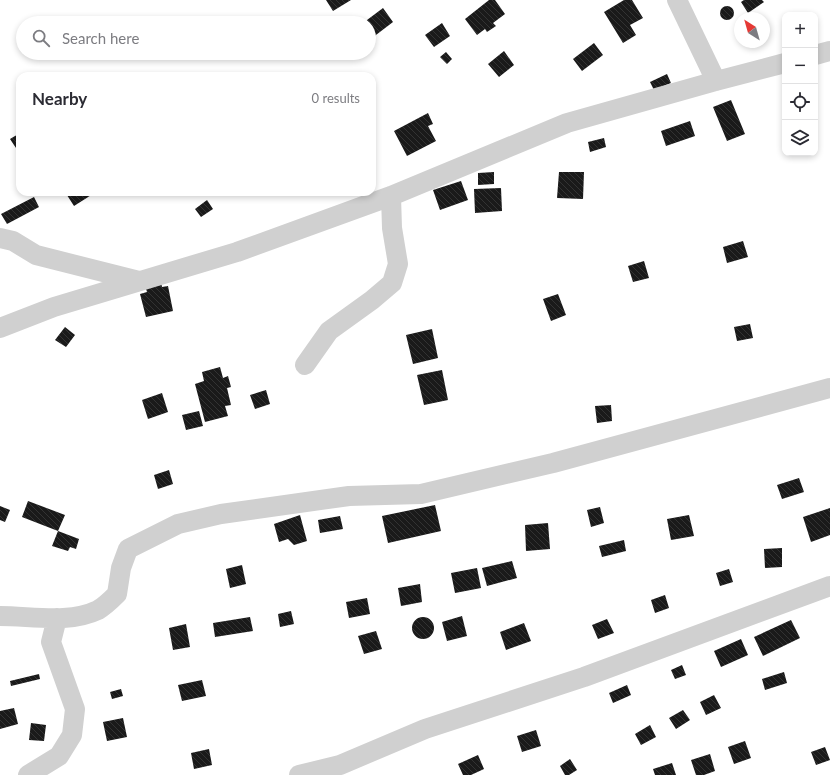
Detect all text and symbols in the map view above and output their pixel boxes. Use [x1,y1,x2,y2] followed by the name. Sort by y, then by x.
[734,12,770,48] north arrow
[782,12,818,156] map controls
[782,12,818,48] button: +
[16,16,376,60] search box
[30,27,52,49] icon: search
[62,29,139,47] text: Search here
[782,48,818,84] button: −
[782,84,818,120] button: locate
[32,88,87,109] text: Nearby
[312,90,360,106] text: 0 results
[782,120,818,156] button: layers

